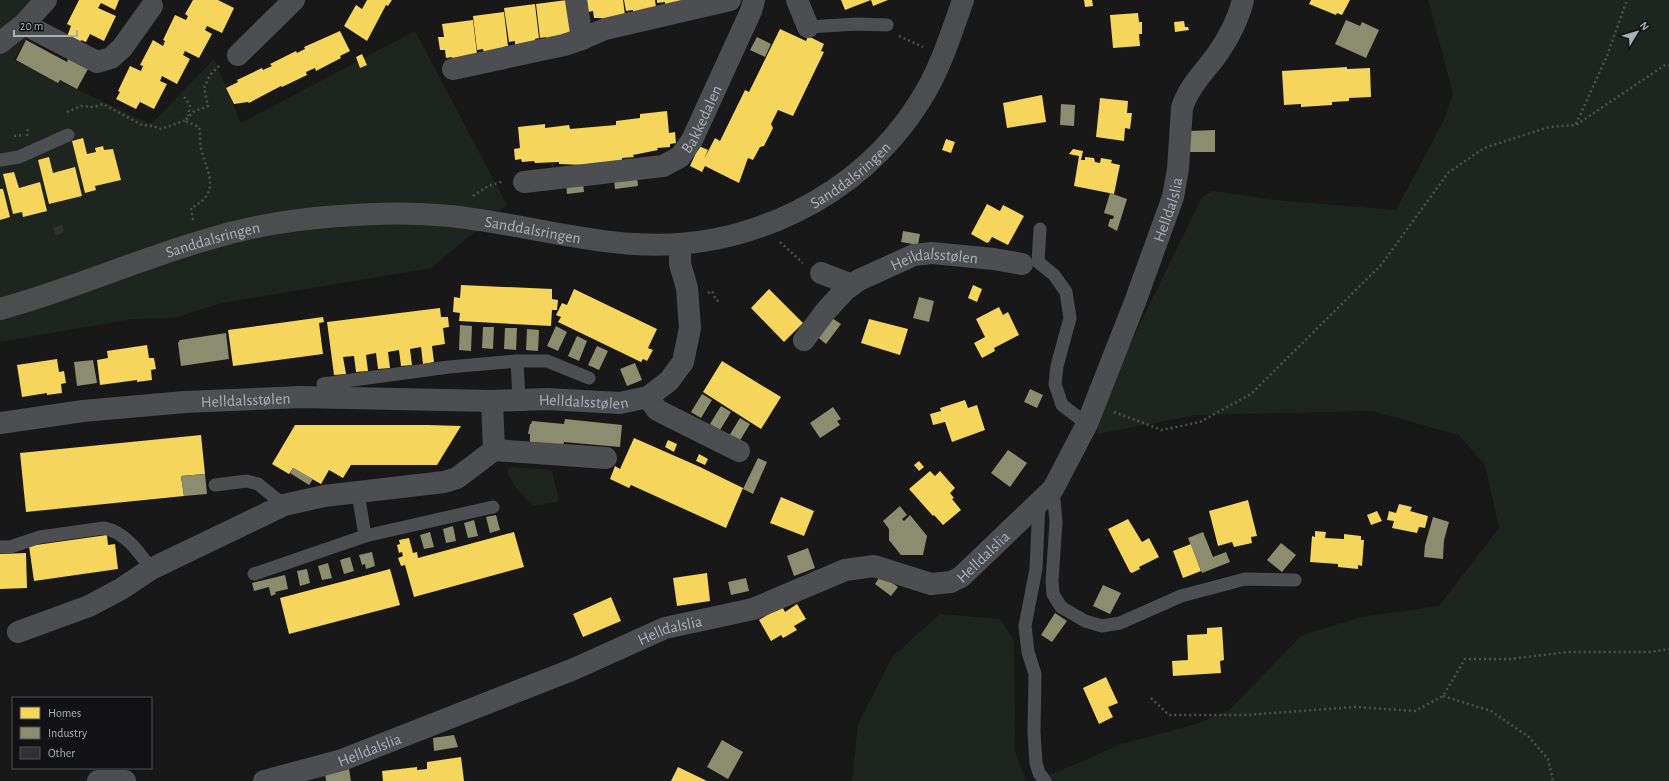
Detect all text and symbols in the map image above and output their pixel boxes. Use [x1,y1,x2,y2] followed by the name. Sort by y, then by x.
[14,12,77,38] scale bar
[1617,12,1657,52] north arrow
[20,20,43,32] text: 20 m
[1638,20,1651,33] text: N
[679,83,725,156] street label: Bakkedalen
[808,139,894,212] street label: Sanddalsringen
[1150,176,1185,244] street label: Helldalslia
[484,214,582,247] street label: Sanddalsringen
[164,219,261,261] street label: Sanddalsringen
[888,246,979,274] street label: Heildalsstølen
[201,390,291,410] street label: Helldalsstølen
[538,392,630,412] street label: Helldalsstølen
[954,528,1013,586] street label: Helldalslia
[636,613,704,648] street label: Helldalslia
[12,697,152,769] legend
[48,707,81,719] text: Homes
[48,727,87,740] text: Industry
[336,731,404,770] street label: Helldalslia
[48,747,75,759] text: Other

